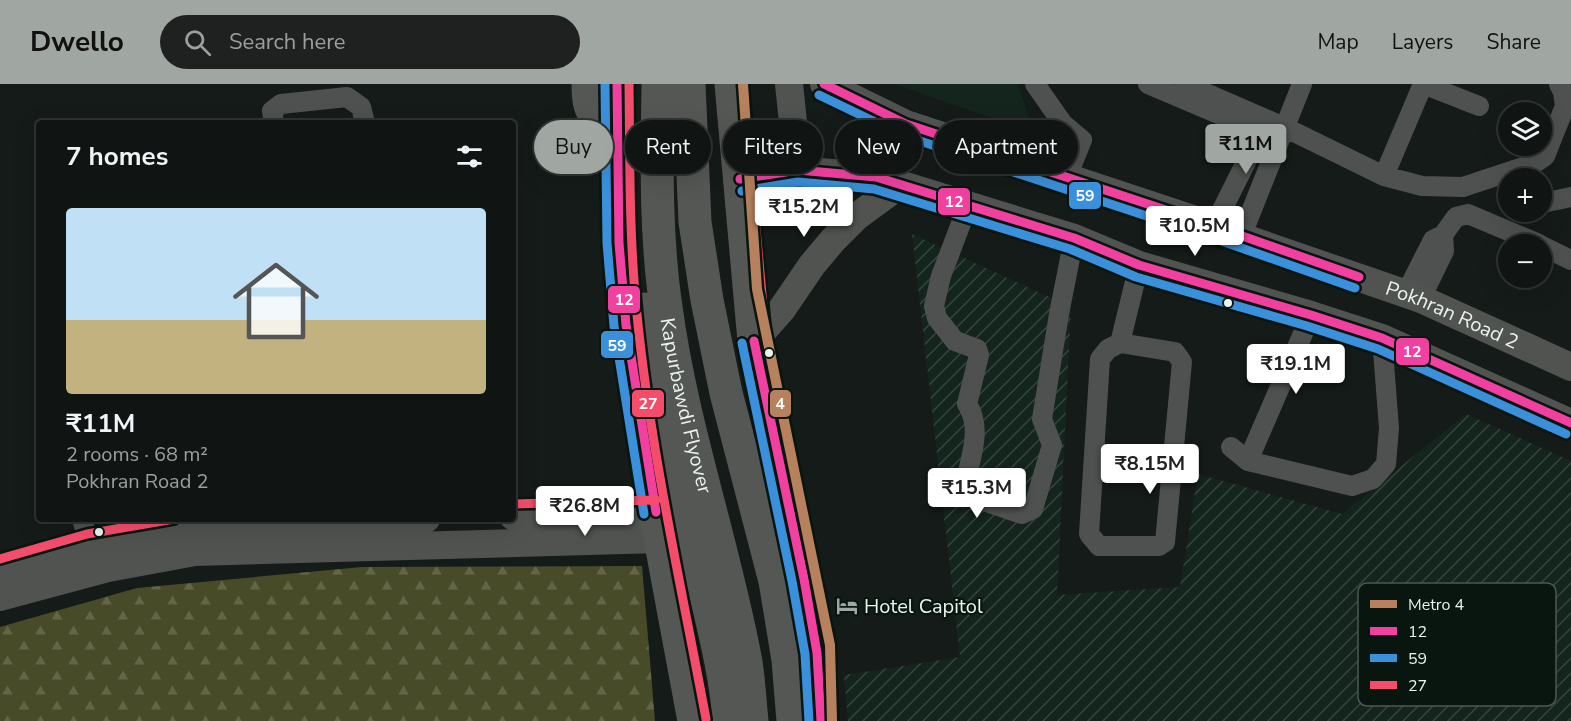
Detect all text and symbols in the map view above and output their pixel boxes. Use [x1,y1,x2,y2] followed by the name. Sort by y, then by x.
[160,15,580,69] search box
[30,23,124,61] text: Dwello
[181,26,214,59] icon: search
[229,27,346,57] text: Search here
[1317,28,1359,56] text: Map
[1392,28,1453,56] text: Layers
[1486,28,1541,56] text: Share
[1498,102,1552,288] map controls
[1498,102,1552,156] button: layers
[534,120,613,174] chip: Buy
[625,120,711,174] chip: Rent
[723,120,823,174] chip: Filters
[835,120,922,174] chip: New
[934,120,1078,174] chip: Apartment
[1210,124,1282,175] pin: ₹11M
[1219,130,1273,157] text: ₹11M
[66,139,168,174] text: 7 homes
[453,140,486,173] icon: filters
[1498,168,1552,222] button: +
[1068,181,1102,210] line badge: 59
[1075,185,1095,207] text: 59
[755,187,853,238] pin: ₹15.2M
[937,187,971,216] line badge: 12
[944,191,964,213] text: 12
[769,193,839,220] text: ₹15.2M
[1146,206,1244,257] pin: ₹10.5M
[1160,212,1230,239] text: ₹10.5M
[1498,234,1552,288] button: −
[222,247,330,355] icon: home
[1382,275,1523,356] street label: Pokhran Road 2
[607,285,641,314] line badge: 12
[614,289,634,311] text: 12
[1222,297,1234,309] unlabelled marker
[654,316,718,496] street label: Kapurbawdi Flyover
[600,330,634,359] line badge: 59
[607,335,627,357] text: 59
[1395,337,1430,366] line badge: 12
[1402,341,1422,363] text: 12
[1247,344,1345,395] pin: ₹19.1M
[763,347,775,359] unlabelled marker
[1261,350,1331,377] text: ₹19.1M
[631,389,665,418] line badge: 27
[769,389,792,418] line badge: 4
[638,393,658,415] text: 27
[775,393,785,415] text: 4
[66,406,135,441] text: ₹11M
[66,441,208,468] text: 2 rooms · 68 m²
[1101,444,1199,495] pin: ₹8.15M
[1115,450,1185,477] text: ₹8.15M
[66,468,209,495] text: Pokhran Road 2
[928,468,1026,519] pin: ₹15.3M
[942,474,1012,501] text: ₹15.3M
[536,486,634,537] pin: ₹26.8M
[550,492,620,519] text: ₹26.8M
[93,526,105,538] unlabelled marker
[1358,583,1556,706] legend
[864,593,983,620] place label: Hotel Capitol
[835,594,859,618] hotel icon: Hotel Capitol
[1408,594,1464,616] text: Metro 4
[1408,621,1427,643] text: 12
[1408,648,1427,670] text: 59
[1408,675,1427,697] text: 27

